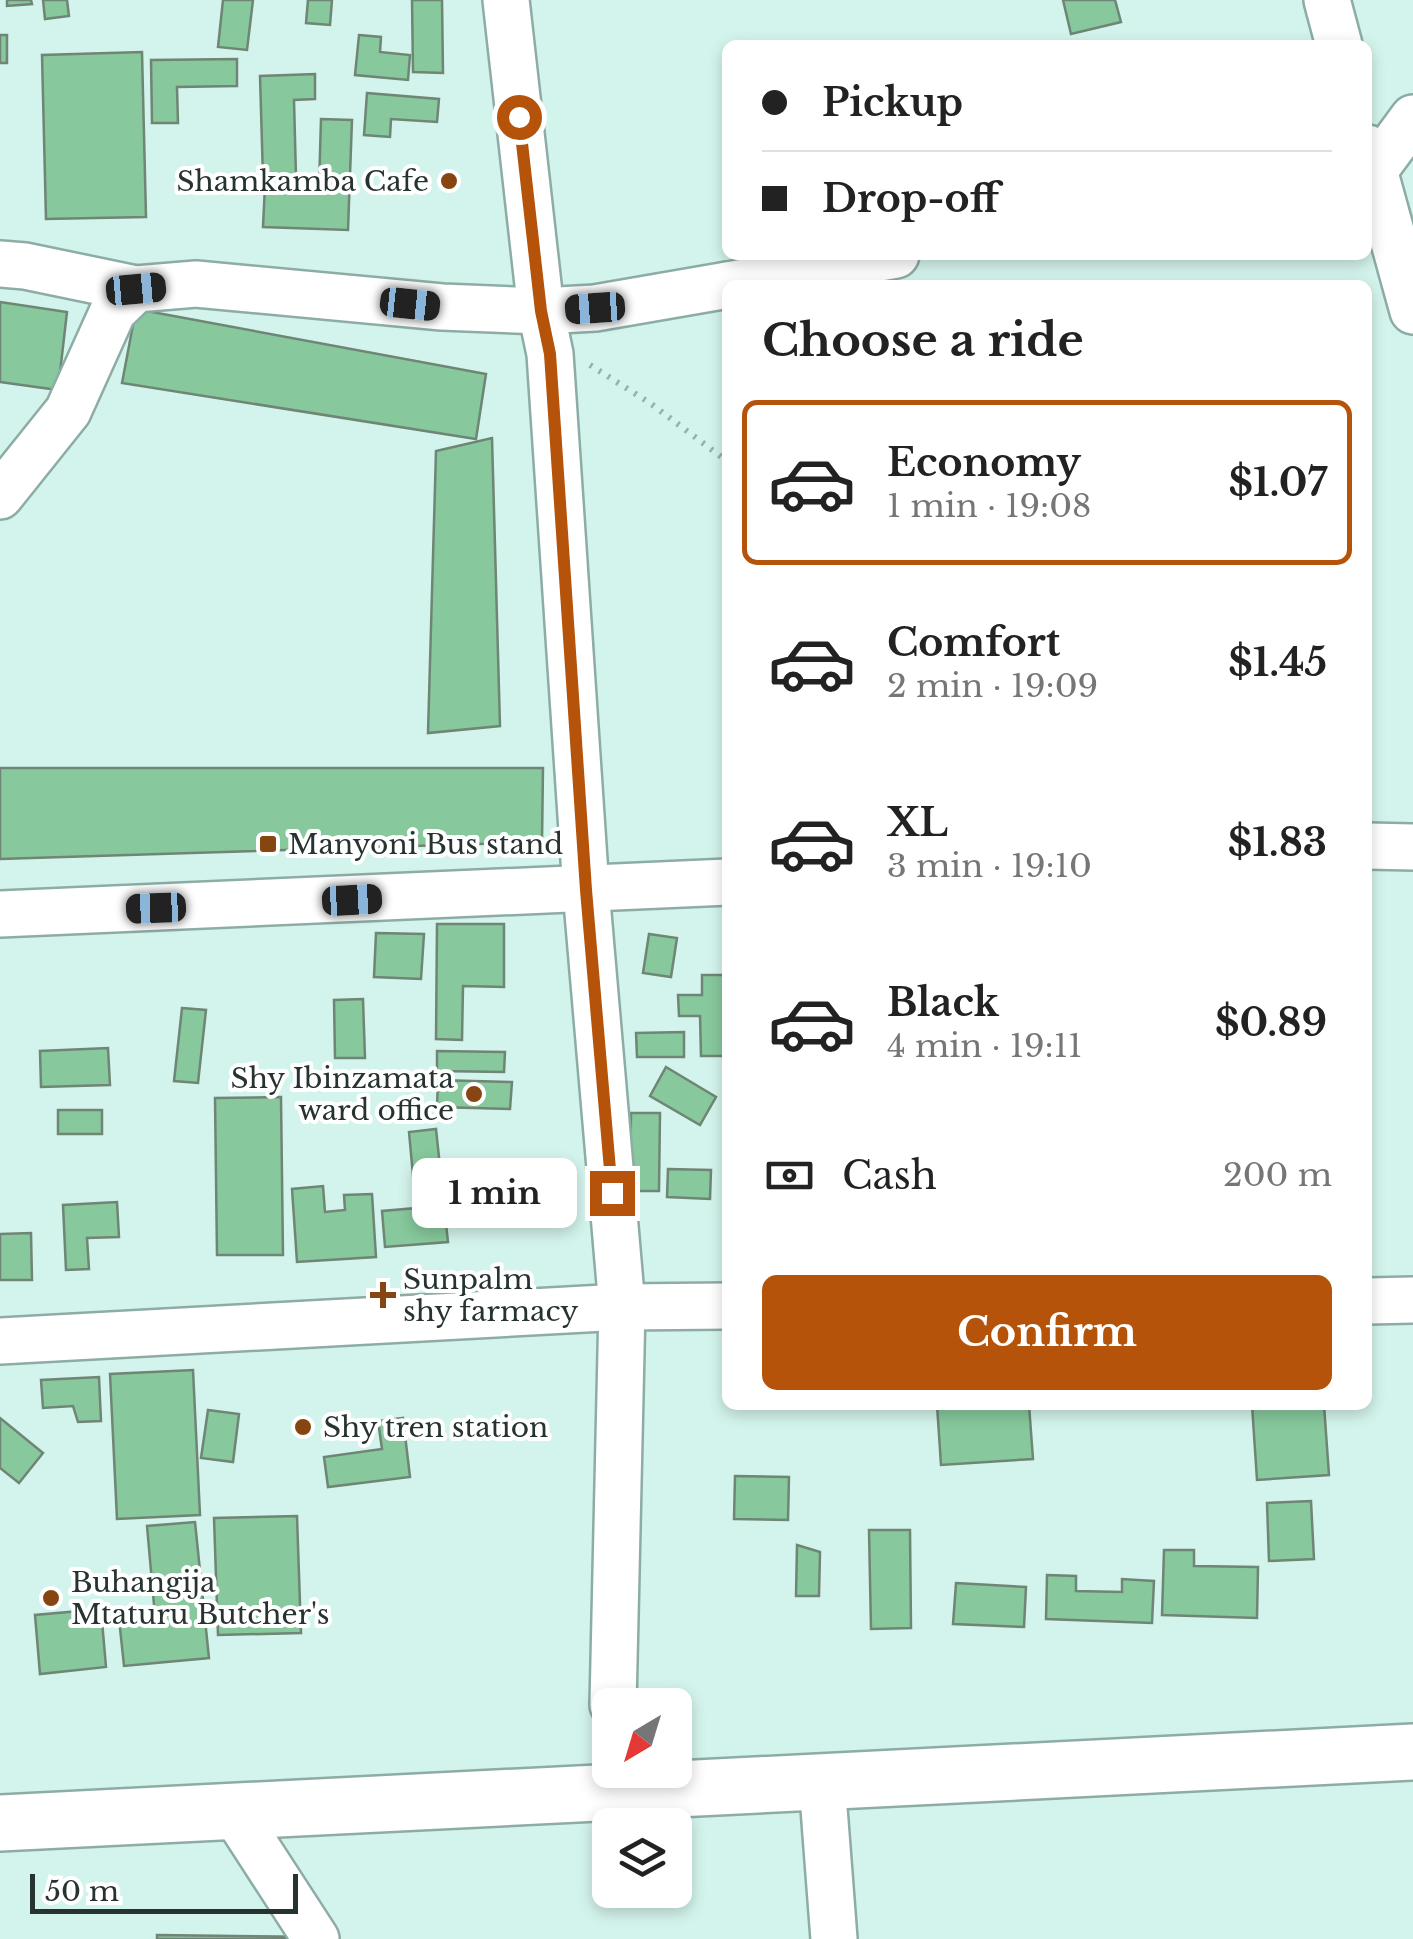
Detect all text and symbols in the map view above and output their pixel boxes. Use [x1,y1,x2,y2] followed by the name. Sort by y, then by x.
[822,79,963,126] text: Pickup
[497,95,542,140] route start
[177,164,429,199] place label: Shamkamba Cafe
[438,170,460,192] marker: Shamkamba Cafe
[822,175,999,222] text: Drop-off
[105,271,167,307] car
[379,286,441,322] car
[564,291,626,325] car
[762,312,1084,368] text: Choose a ride
[767,438,857,528] icon: car
[887,439,1081,486] text: Economy
[1229,459,1327,506] text: $1.07
[887,486,1091,526] text: 1 min · 19:08
[767,618,857,708] icon: car
[887,619,1060,666] text: Comfort
[1228,639,1327,686] text: $1.45
[887,666,1098,706] text: 2 min · 19:09
[767,798,857,888] icon: car
[887,799,948,846] text: XL
[1228,819,1327,866] text: $1.83
[288,827,563,862] place label: Manyoni Bus stand
[257,833,279,855] marker: Manyoni Bus stand
[887,846,1092,886] text: 3 min · 19:10
[321,883,383,917] car
[125,892,187,924] car
[767,978,857,1068] icon: car
[887,979,999,1026] text: Black
[1215,999,1327,1046] text: $0.89
[887,1026,1082,1066] text: 4 min · 19:11
[231,1061,454,1128] place label: Shy Ibinzamata ward office
[463,1083,485,1105] marker: Shy Ibinzamata ward office
[762,1148,817,1203] icon: cash
[842,1152,937,1199] text: Cash
[1223,1155,1332,1195] text: 200 m
[412,1158,577,1228] callout: 1 min
[590,1171,635,1216] route end
[448,1173,541,1213] text: 1 min
[403,1262,578,1329] place label: Sunpalm shy farmacy
[762,1275,1332,1390] button: Confirm
[372,1284,394,1306] marker: Sunpalm shy farmacy
[323,1410,548,1445] place label: Shy tren station
[292,1416,314,1438] marker: Shy tren station
[71,1565,329,1632] place label: Buhangija Mtaturu Butcher's
[40,1587,62,1609] marker: Buhangija Mtaturu Butcher's
[592,1688,692,1788] north arrow
[592,1688,692,1908] map controls
[592,1808,692,1908] button: layers
[30,1869,298,1914] scale bar
[45,1874,119,1909] text: 50 m

